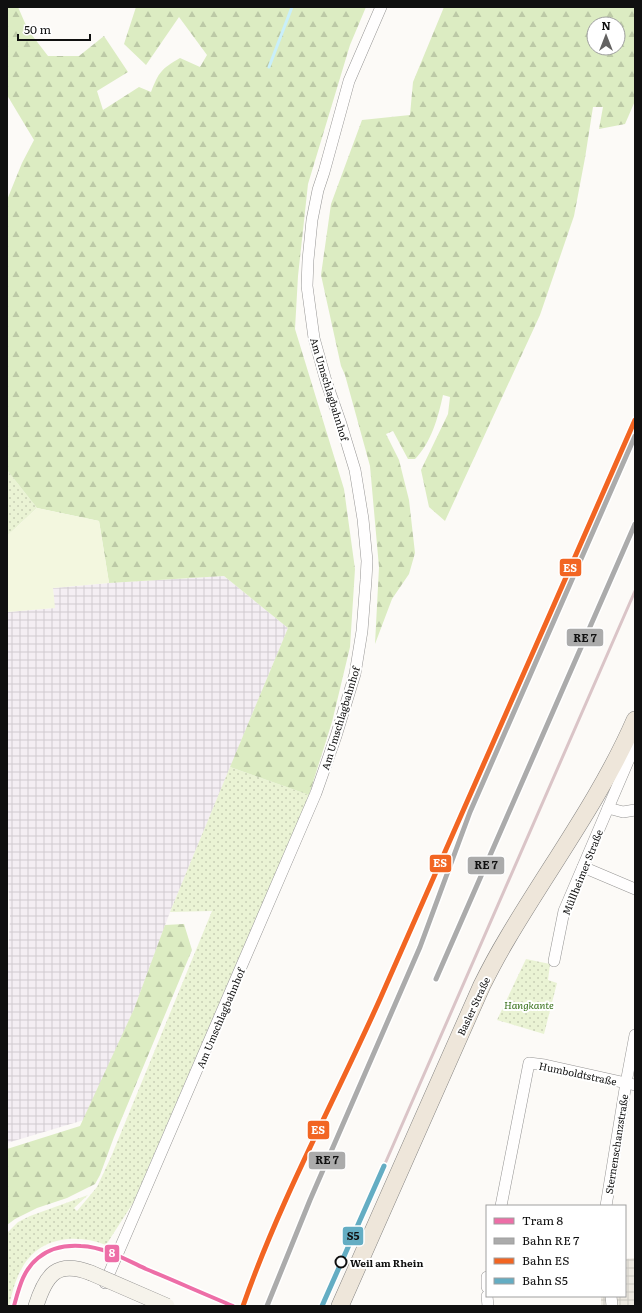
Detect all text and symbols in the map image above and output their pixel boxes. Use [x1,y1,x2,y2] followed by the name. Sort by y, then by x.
[18,16,90,42] scale bar
[586,16,626,56] north arrow
[601,17,611,33] text: N
[24,20,51,38] text: 50 m
[307,335,353,444] street label: Am Umschlagbahnhof
[559,558,582,577] line badge: ES
[563,559,577,575] text: ES
[566,628,604,647] line badge: RE 7
[573,629,597,645] text: RE 7
[317,663,363,772] street label: Am Umschlagbahnhof
[558,827,606,917] street label: Müllheimer Straße
[429,854,452,873] line badge: ES
[433,854,447,870] text: ES
[467,856,505,875] line badge: RE 7
[474,856,498,872] text: RE 7
[192,965,248,1070] street label: Am Umschlagbahnhof
[453,974,493,1038] street label: Basler Straße
[504,997,554,1012] park label: Hangkante
[538,1057,618,1089] street label: Humboldtstraße
[601,1093,631,1195] street label: Sternenschanzstraße
[307,1120,330,1140] line badge: ES
[311,1121,325,1137] text: ES
[308,1151,346,1170] line badge: RE 7
[315,1151,339,1167] text: RE 7
[486,1205,626,1297] legend
[522,1211,564,1229] text: Tram 8
[342,1226,364,1246] line badge: S5
[347,1227,359,1243] text: S5
[522,1231,579,1249] text: Bahn RE 7
[104,1244,120,1263] line badge: 8
[109,1244,116,1260] text: 8
[522,1251,569,1269] text: Bahn ES
[334,1255,348,1269] marker: Weil am Rhein
[350,1255,423,1270] place label: Weil am Rhein
[522,1271,568,1289] text: Bahn S5

